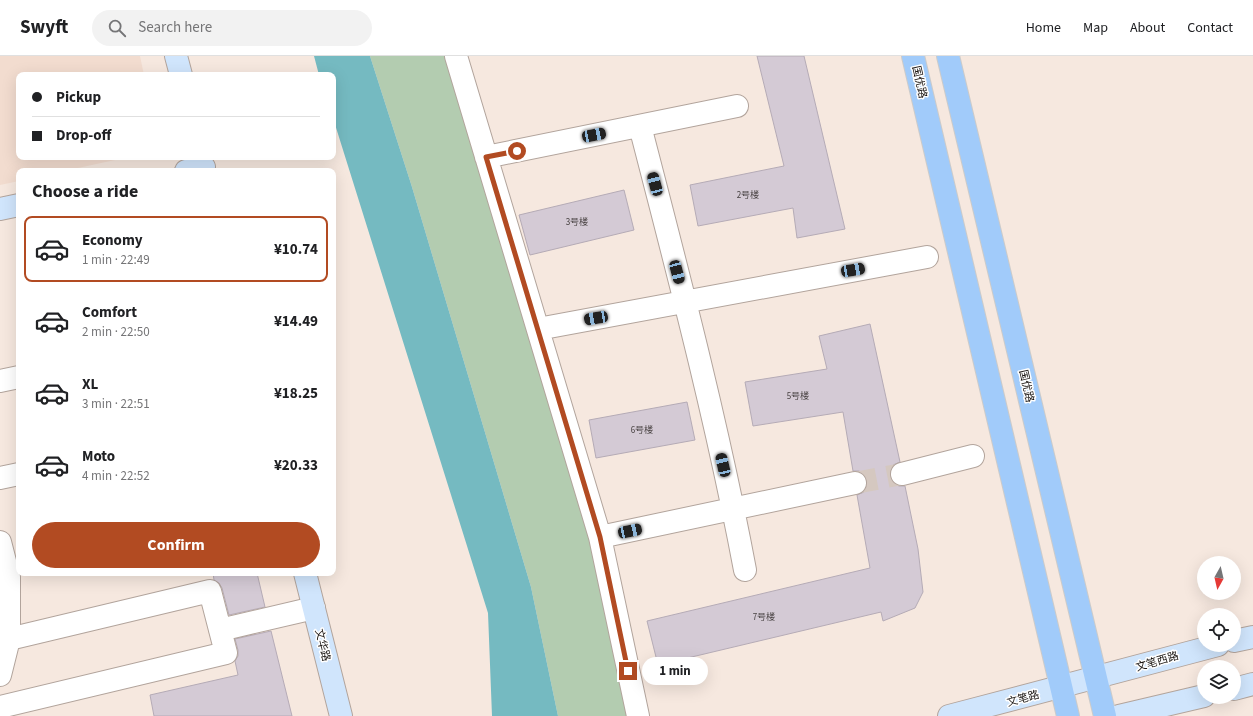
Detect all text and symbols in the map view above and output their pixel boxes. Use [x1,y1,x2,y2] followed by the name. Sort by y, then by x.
[92,10,372,46] search box
[20,14,68,41] text: Swyft
[106,17,128,39] icon: search
[138,17,212,38] text: Search here
[1026,18,1061,38] text: Home
[1083,18,1108,38] text: Map
[1130,18,1165,38] text: About
[1187,18,1233,38] text: Contact
[908,64,931,100] street label: 国优路
[56,87,101,108] text: Pickup
[56,125,111,146] text: Drop-off
[581,127,607,143] car
[508,142,526,160] route start
[646,171,664,197] car
[32,179,138,204] text: Choose a ride
[737,189,759,202] house number: 2号楼
[566,216,588,229] house number: 3号楼
[82,230,143,251] text: Economy
[34,231,70,267] icon: car
[274,239,318,260] text: ¥10.74
[82,251,150,269] text: 1 min · 22:49
[668,259,686,285] car
[840,262,866,278] car
[82,302,137,323] text: Comfort
[34,303,70,339] icon: car
[583,310,609,326] car
[274,311,318,332] text: ¥14.49
[82,323,150,341] text: 2 min · 22:50
[1015,368,1038,404] street label: 国优路
[82,374,98,395] text: XL
[34,375,70,411] icon: car
[274,383,318,404] text: ¥18.25
[787,390,809,403] house number: 5号楼
[82,395,150,413] text: 3 min · 22:51
[631,424,653,437] house number: 6号楼
[82,446,115,467] text: Moto
[34,447,70,483] icon: car
[714,452,732,478] car
[274,455,318,476] text: ¥20.33
[82,467,150,485] text: 4 min · 22:52
[32,522,320,568] button: Confirm
[617,523,643,539] car
[1197,556,1241,600] north arrow
[1197,556,1241,704] map controls
[1197,608,1241,652] button: locate
[753,611,775,624] house number: 7号楼
[311,627,334,663] street label: 文华路
[1134,648,1180,675] street label: 文笔西路
[642,657,708,685] callout: 1 min
[1197,660,1241,704] button: layers
[619,662,637,680] route end
[659,662,691,680] text: 1 min
[1005,687,1041,710] street label: 文笔路

